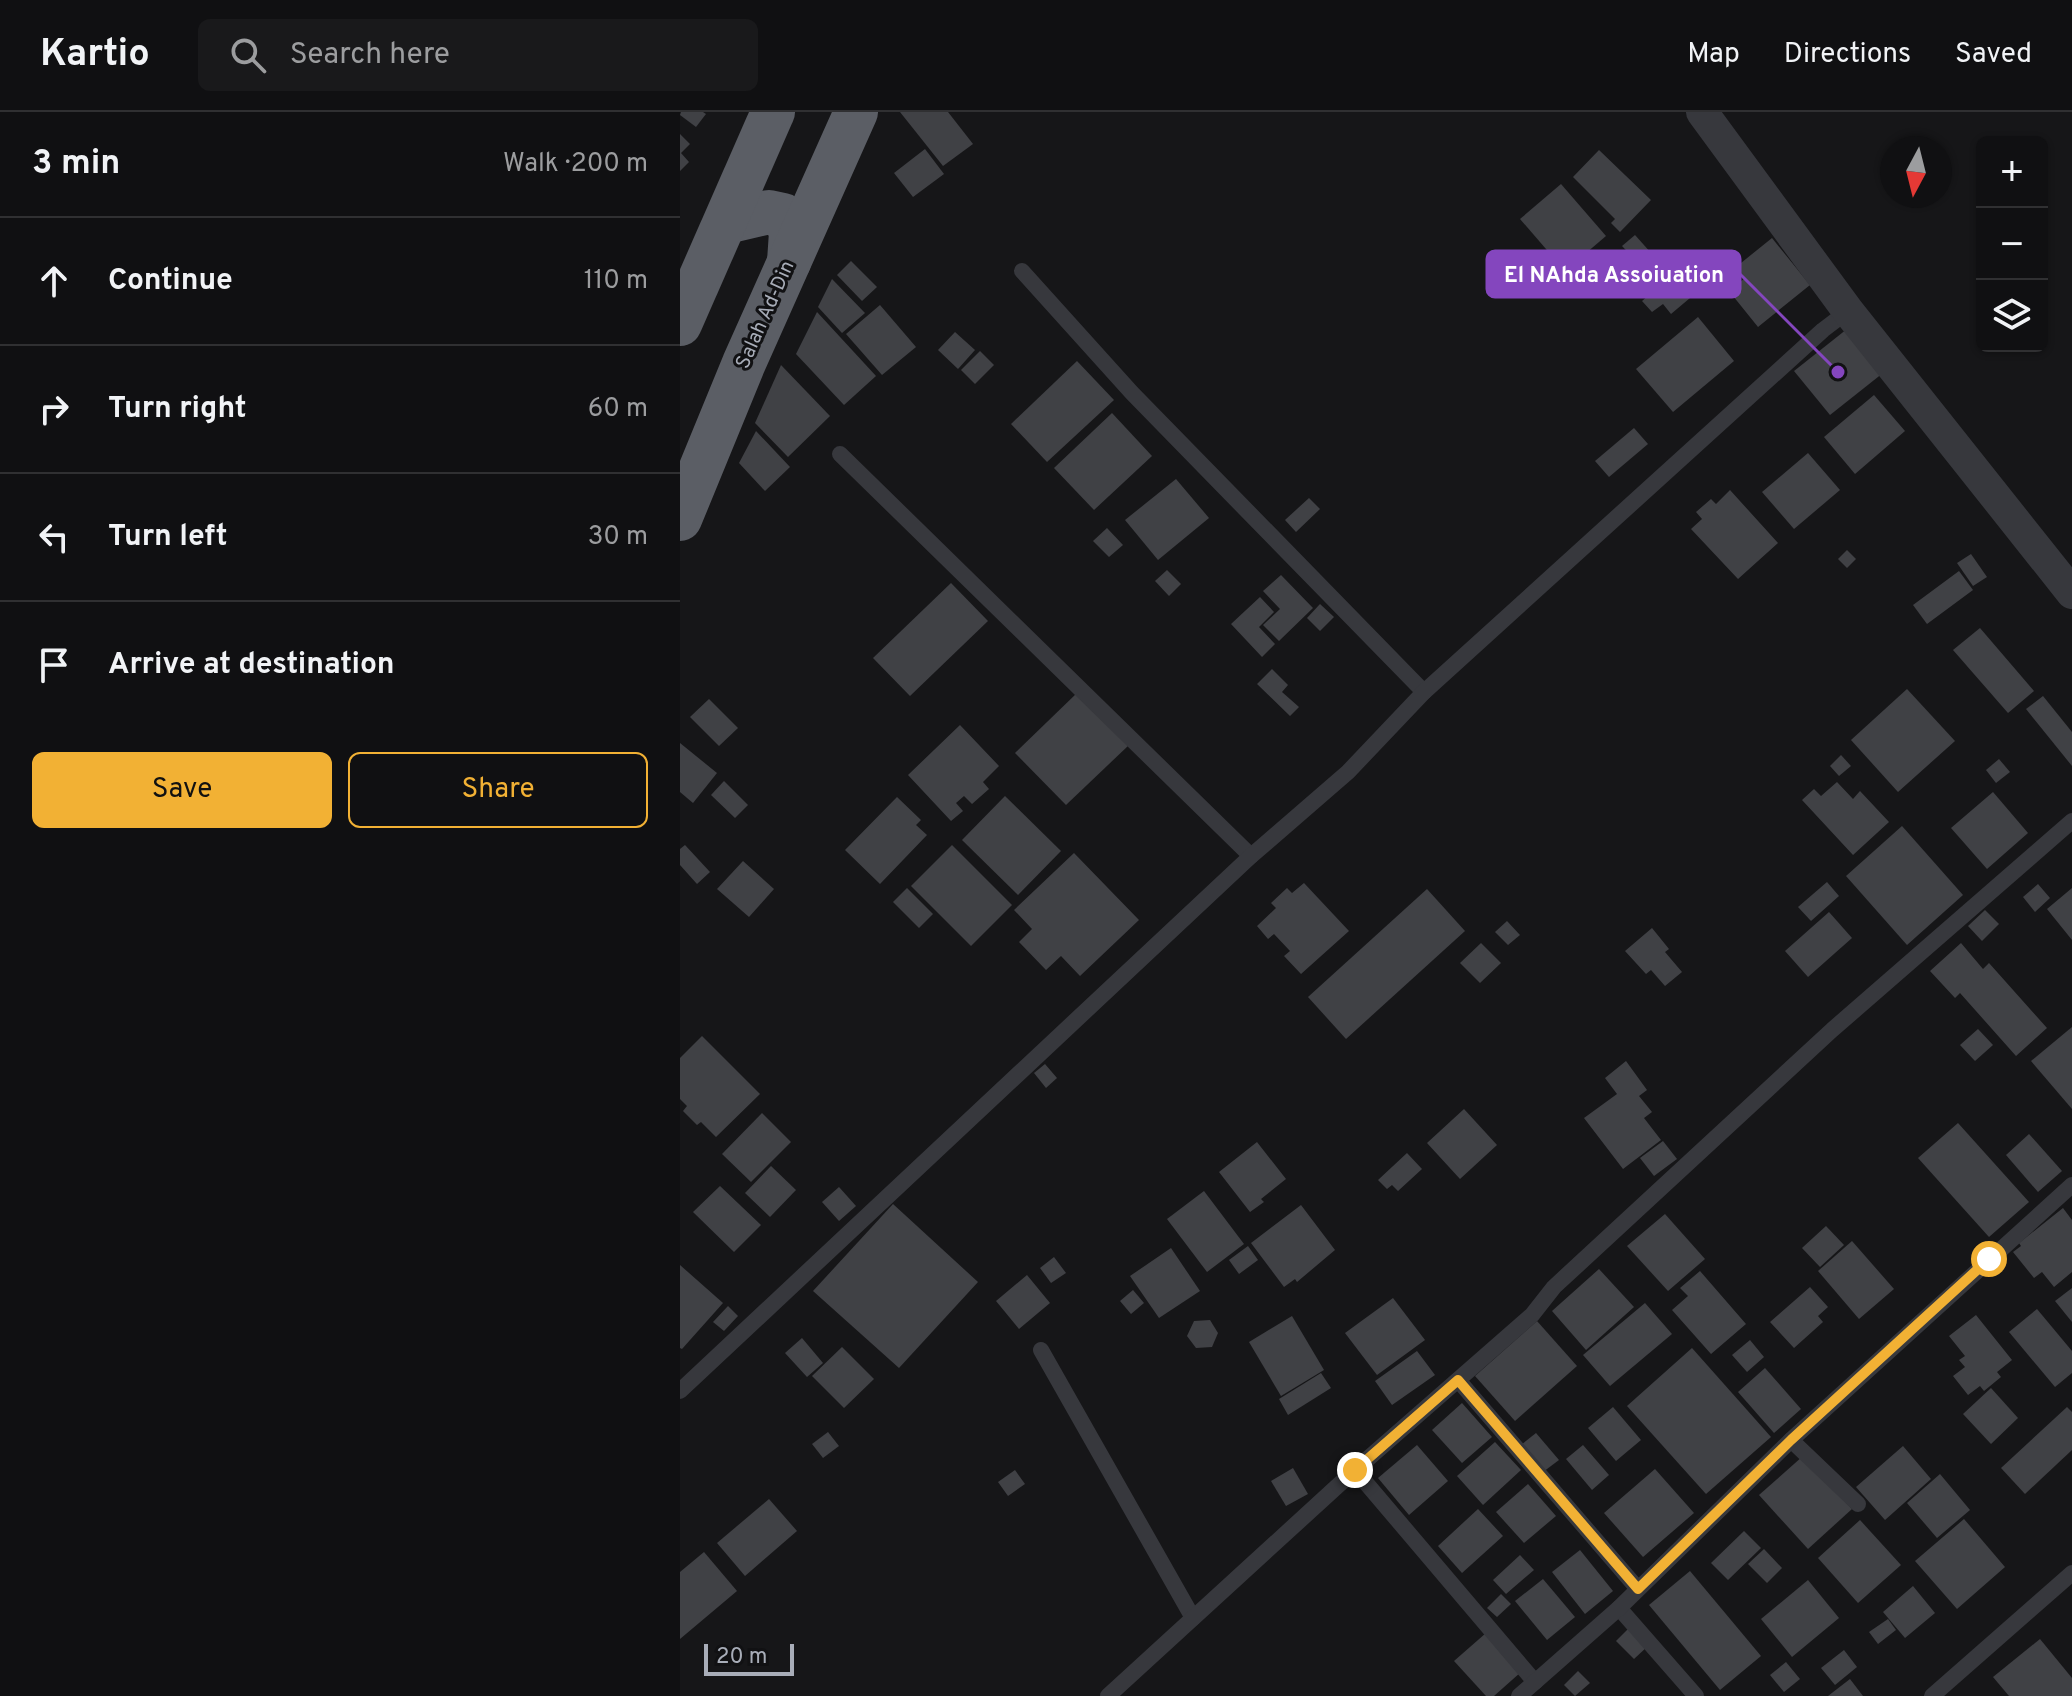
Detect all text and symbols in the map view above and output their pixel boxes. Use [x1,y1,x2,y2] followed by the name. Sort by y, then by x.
[198,19,758,91] search box
[40,31,150,80] text: Kartio
[226,33,270,77] icon: search
[290,37,450,74] text: Search here
[1687,37,1740,73] text: Map
[1784,37,1911,73] text: Directions
[1955,37,2032,73] text: Saved
[1880,136,1952,208] north arrow
[1976,136,2048,352] map controls
[1976,136,2048,208] button: +
[32,143,120,186] text: 3 min
[503,148,648,181] text: Walk · 200 m
[1976,208,2048,280] button: −
[1487,251,1740,297] callout: El NAhda Assoiuation
[731,257,801,373] street label: Salah Ad-Din
[32,259,76,303] icon: ahead
[108,263,233,300] text: Continue
[1504,263,1724,290] text: El NAhda Assoiuation
[584,265,648,298] text: 110 m
[1976,280,2048,352] button: layers
[32,387,76,431] icon: right
[108,391,246,428] text: Turn right
[588,393,648,426] text: 60 m
[32,515,76,559] icon: left
[108,519,228,556] text: Turn left
[588,521,648,554] text: 30 m
[32,643,76,687] icon: arrive
[108,647,394,684] text: Arrive at destination
[32,752,332,828] button: Save
[348,752,648,828] button: Share
[1971,1241,2007,1277] route start
[1337,1452,1373,1488] route end
[704,1640,794,1676] scale bar
[716,1644,767,1671] text: 20 m

